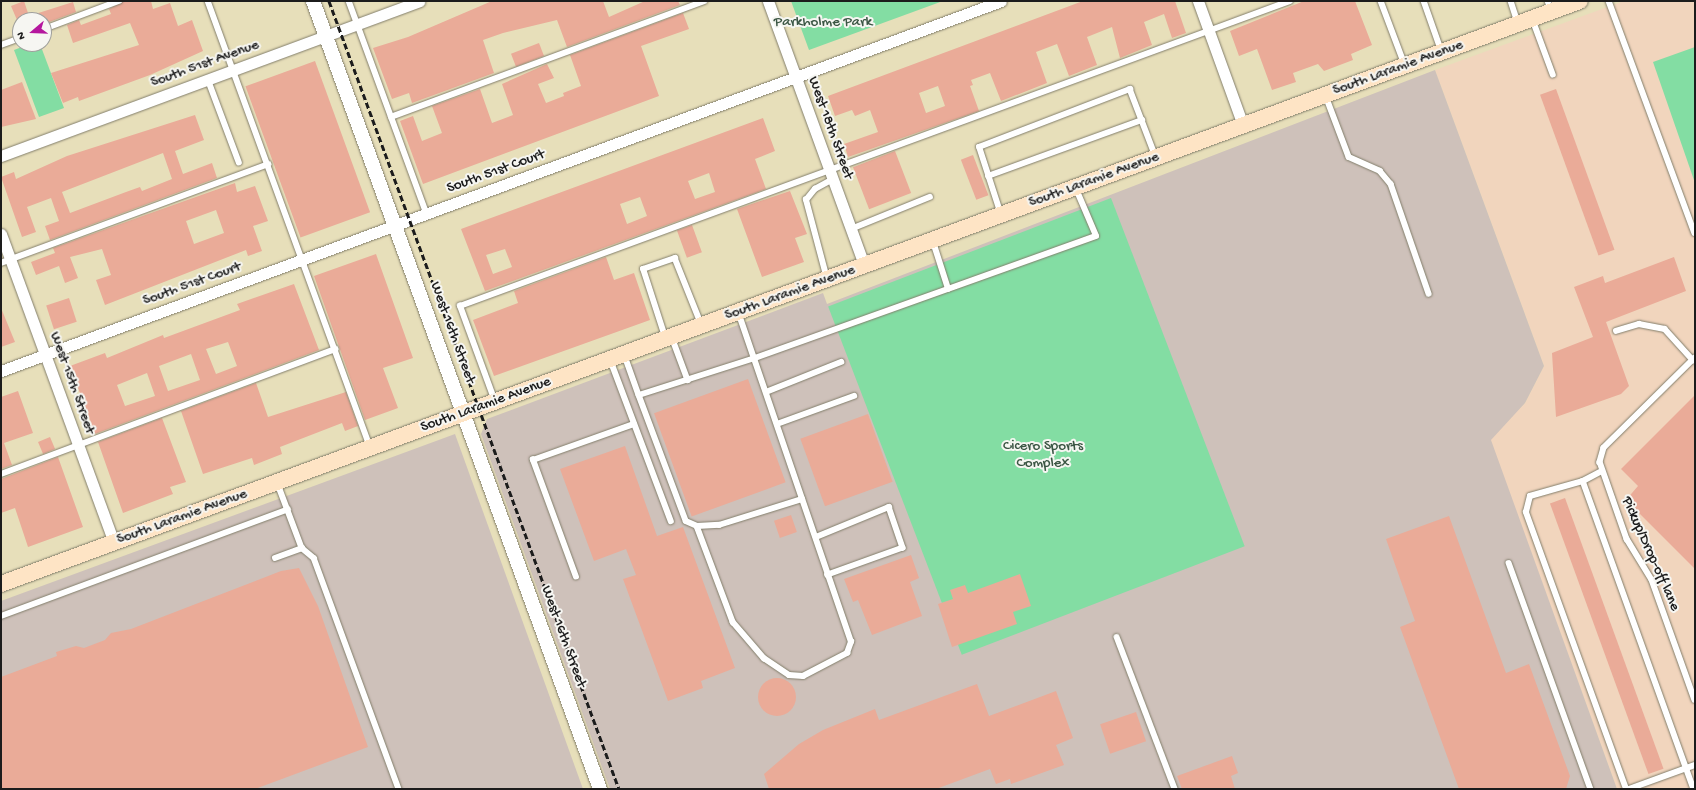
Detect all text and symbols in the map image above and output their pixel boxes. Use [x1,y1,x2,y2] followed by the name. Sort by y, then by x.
[12,12,52,52] north arrow
[774,14,872,32] park label: Parkholme Park
[15,30,28,41] text: N
[148,36,262,92] street label: South 51st Avenue
[1330,36,1466,100] street label: South Laramie Avenue
[803,74,857,182] street label: West 18th Street
[445,146,547,198] street label: South 51st Court
[1026,148,1162,212] street label: South Laramie Avenue
[141,258,243,310] street label: South 51st Court
[722,261,858,325] street label: South Laramie Avenue
[425,280,479,386] street label: West 16th Street
[45,329,99,437] street label: West 15th Street
[418,373,554,437] street label: South Laramie Avenue
[1003,437,1083,472] park label: Cicero Sports Complex
[114,485,250,549] street label: South Laramie Avenue
[1617,494,1683,614] street label: Pickup/Drop-off lane
[536,584,590,690] street label: West 16th Street

